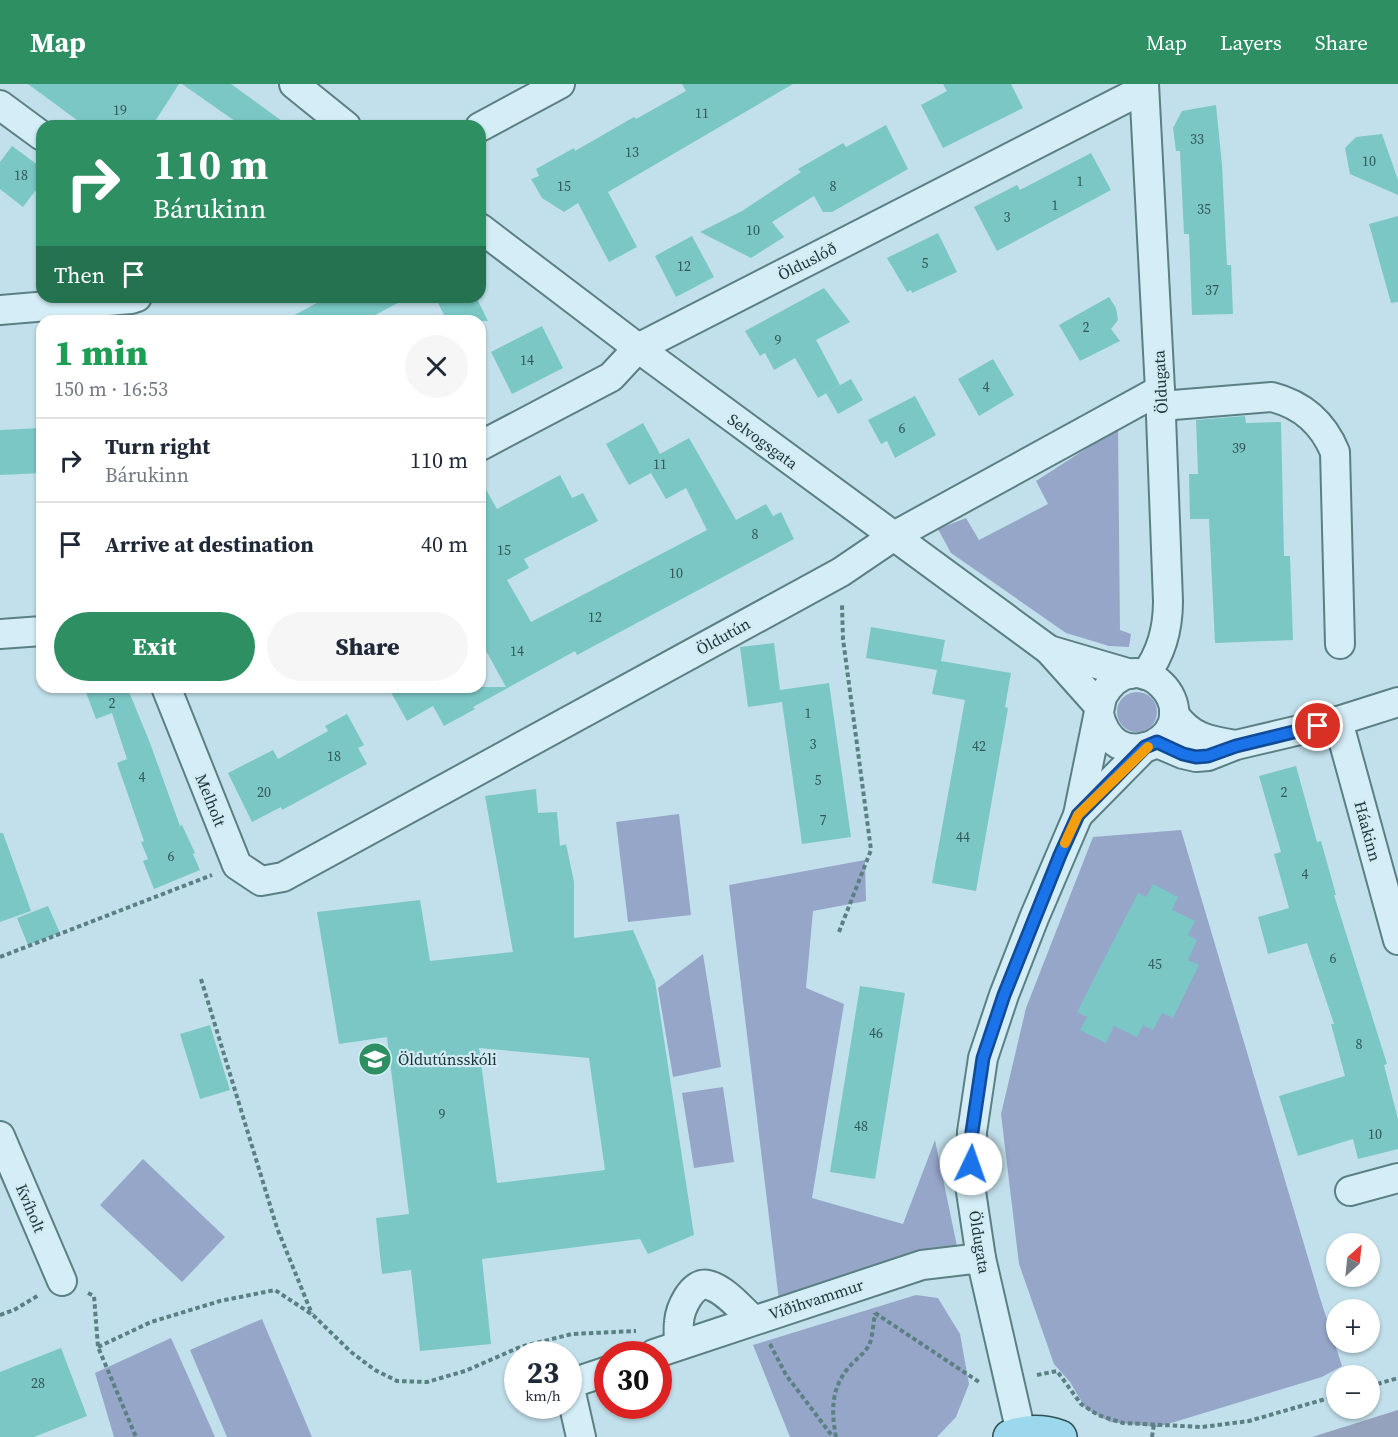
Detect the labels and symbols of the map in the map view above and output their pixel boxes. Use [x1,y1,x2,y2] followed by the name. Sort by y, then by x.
[113,100,127,120] house number: 19
[695,103,709,123] house number: 11
[1190,129,1204,149] house number: 33
[625,142,639,162] house number: 13
[1362,151,1376,171] house number: 10
[14,165,28,185] house number: 18
[1077,171,1084,191] house number: 1
[557,176,571,196] house number: 15
[830,176,837,196] house number: 8
[1052,195,1059,215] house number: 1
[1197,199,1211,219] house number: 35
[1004,207,1011,227] house number: 3
[746,220,760,240] house number: 10
[774,237,840,285] street label: Ölduslóð
[922,253,929,273] house number: 5
[677,256,691,276] house number: 12
[1205,280,1219,300] house number: 37
[1083,317,1090,337] house number: 2
[775,330,782,350] house number: 9
[1147,349,1173,414] street label: Öldugata
[520,350,534,370] house number: 14
[983,377,990,397] house number: 4
[723,408,803,475] street label: Selvogsgata
[899,418,906,438] house number: 6
[1232,438,1246,458] house number: 39
[653,454,667,474] house number: 11
[752,524,759,544] house number: 8
[497,540,511,560] house number: 15
[669,563,683,583] house number: 10
[588,607,602,627] house number: 12
[692,612,754,660] street label: Öldutún
[510,641,524,661] house number: 14
[109,693,116,713] house number: 2
[1292,700,1343,751] pin
[805,703,812,723] house number: 1
[810,734,817,754] house number: 3
[972,736,986,756] house number: 42
[327,746,341,766] house number: 18
[139,767,146,787] house number: 4
[190,770,232,830] street label: Melholt
[815,770,822,790] house number: 5
[257,782,271,802] house number: 20
[1281,782,1288,802] house number: 2
[1349,798,1387,864] street label: Háakinn
[820,810,827,830] house number: 7
[956,827,970,847] house number: 44
[168,846,175,866] house number: 6
[1302,864,1309,884] house number: 4
[1330,948,1337,968] house number: 6
[1148,954,1162,974] house number: 45
[869,1023,883,1043] house number: 46
[1356,1034,1363,1054] house number: 8
[357,1041,393,1077] school or university icon: Öldutúnsskóli
[398,1048,497,1070] place label: Öldutúnsskóli
[439,1104,446,1124] house number: 9
[854,1116,868,1136] house number: 48
[1368,1124,1382,1144] house number: 10
[939,1132,1003,1196] position arrow
[11,1180,51,1236] street label: Kvíholt
[964,1209,996,1276] street label: Öldugata
[1326,1233,1380,1287] north arrow
[766,1273,867,1325] street label: Víðihvammur
[594,1341,672,1419] speed limit sign: 30
[31,1373,45,1393] house number: 28

